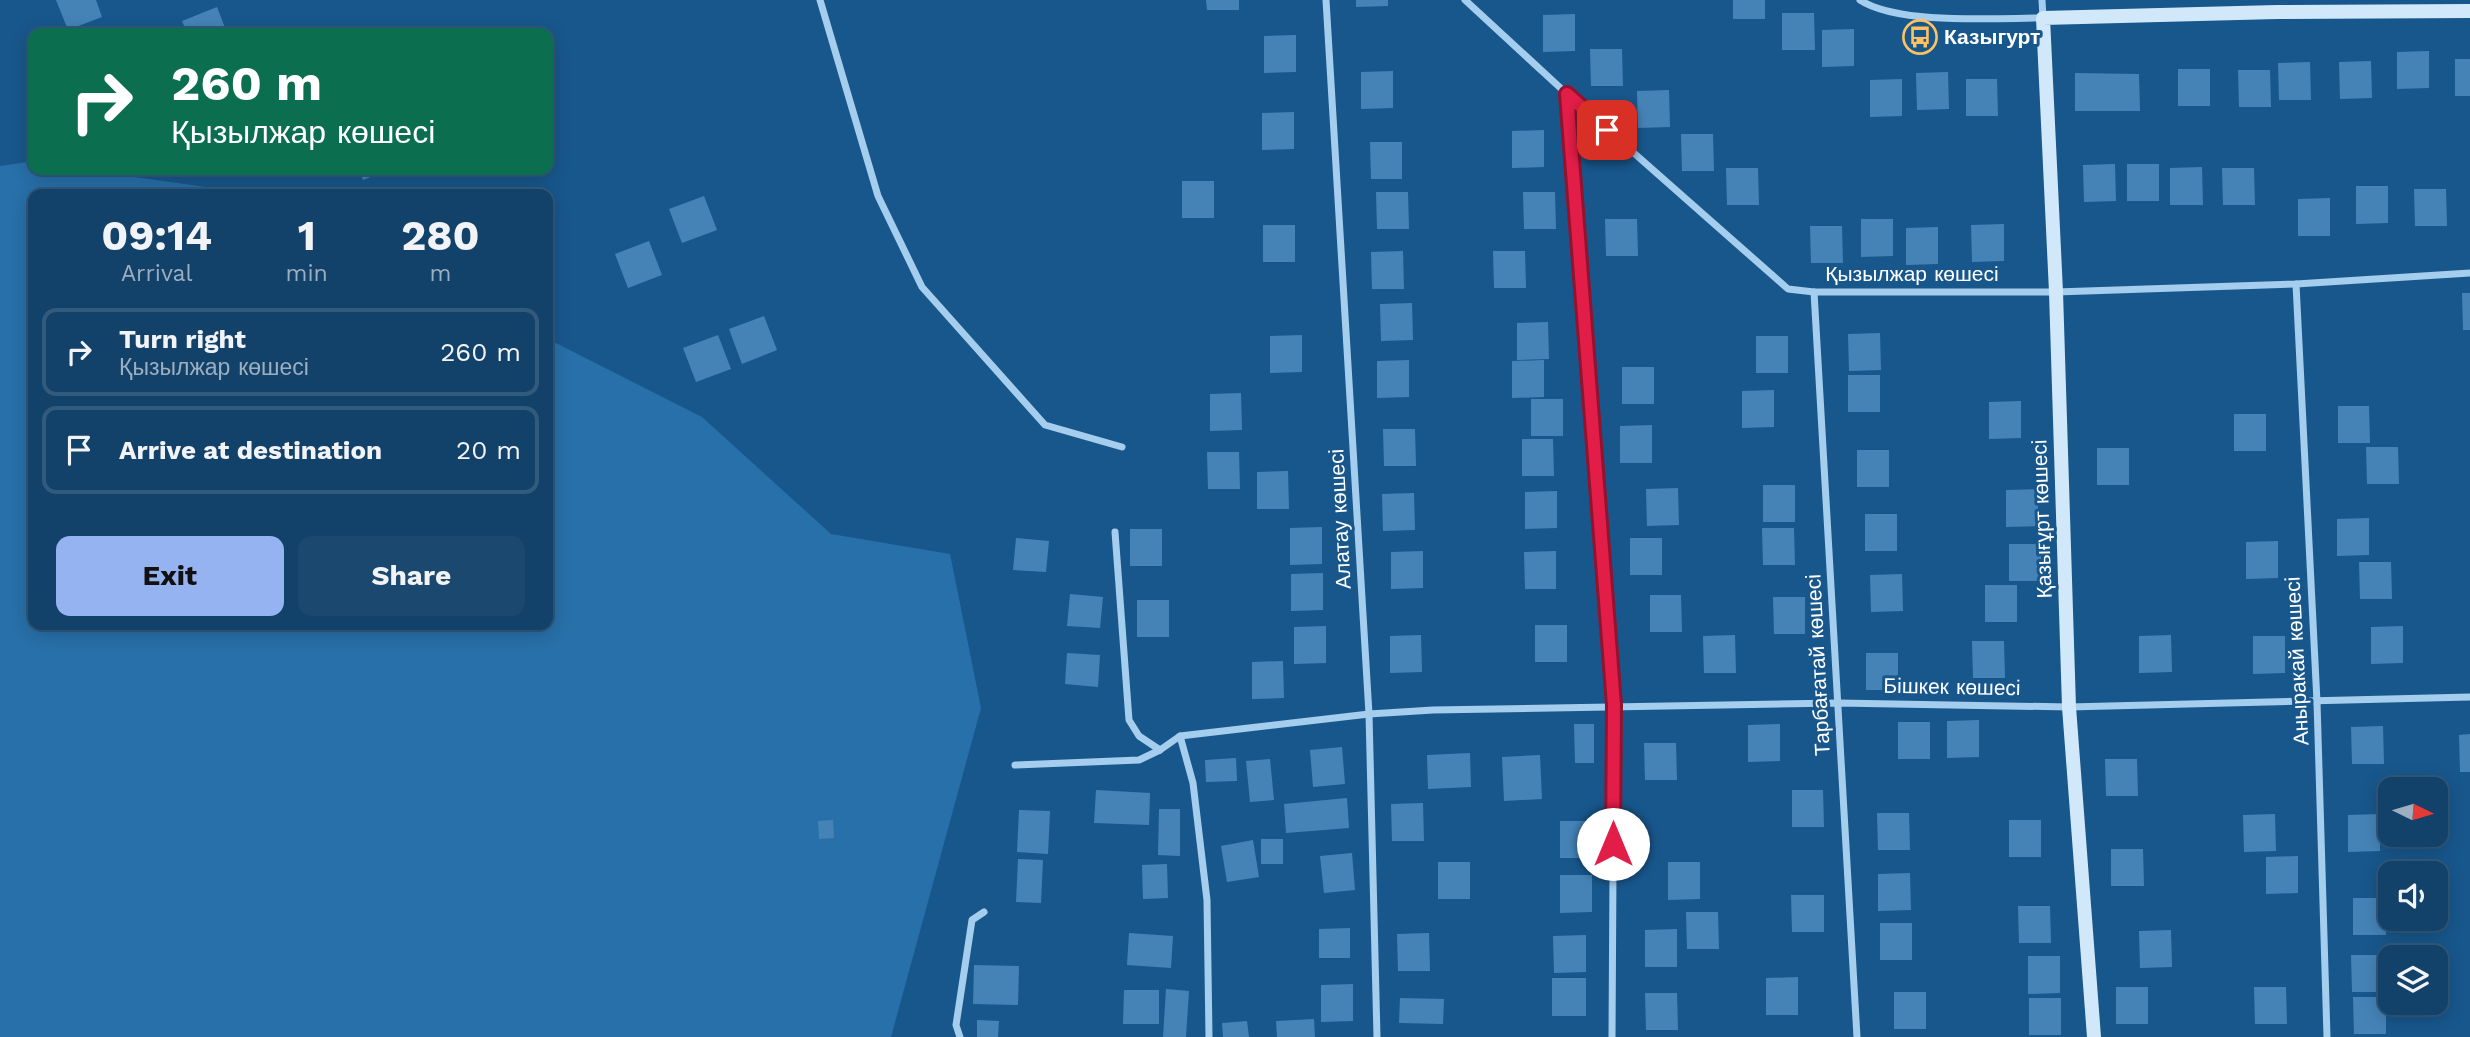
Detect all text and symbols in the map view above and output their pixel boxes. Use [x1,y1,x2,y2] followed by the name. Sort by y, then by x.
[1901,18,1939,56] bus stop icon: Казыгурт
[1944,24,2040,49] place label: Казыгурт
[171,54,322,112] text: 260 m
[56,56,147,147] icon: right
[1577,100,1637,160] pin
[1588,111,1626,149] icon: arrive
[171,113,435,151] text: Қызылжар көшесі
[101,211,212,260] text: 09:14
[298,211,316,260] text: 1
[401,211,480,260] text: 280
[121,260,193,287] text: Arrival
[286,260,328,287] text: min
[429,260,451,287] text: m
[1825,261,1999,286] street label: Қызылжар көшесі
[119,324,246,354] text: Turn right
[60,333,98,371] icon: right
[440,337,521,367] text: 260 m
[119,354,309,381] text: Қызылжар көшесі
[60,431,98,469] icon: arrive
[119,435,382,465] text: Arrive at destination
[456,435,521,465] text: 20 m
[2026,439,2057,599] street label: Қазығұрт көшесі
[1323,448,1356,590] street label: Алатау көшесі
[56,536,284,616] button: Exit
[298,536,525,616] button: Share
[1800,574,1835,756] street label: Тарбағатай көшесі
[2280,576,2313,746] street label: Аныракай көшесі
[1883,673,2021,700] street label: Бішкек көшесі
[2378,777,2448,847] north arrow
[2378,777,2448,1015] map controls
[1576,807,1650,881] position arrow
[2378,861,2448,931] button: sound
[2378,945,2448,1015] button: layers

